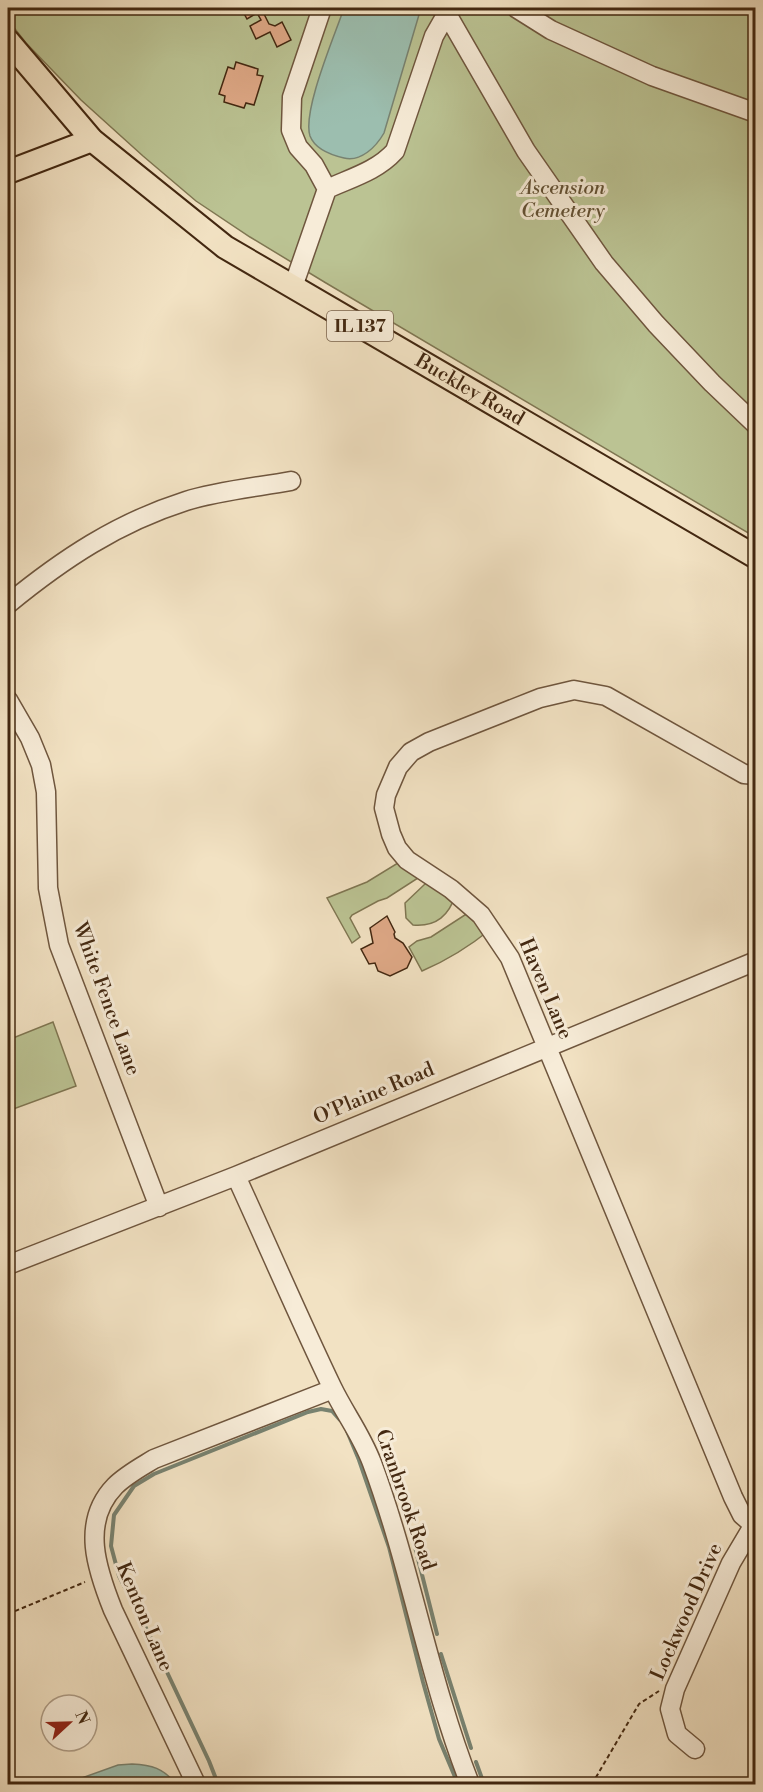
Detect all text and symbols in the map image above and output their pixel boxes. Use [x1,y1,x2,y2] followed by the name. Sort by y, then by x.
[519,176,606,224] park label: Ascension Cemetery
[327,311,393,341] road number: IL 137
[410,348,529,432] street label: Buckley Road
[66,918,145,1079] street label: White Fence Lane
[513,935,577,1043] street label: Haven Lane
[310,1057,439,1131] street label: O'Plaine Road
[369,1426,441,1574] street label: Cranbrook Road
[646,1540,728,1684] street label: Lockwood Drive
[110,1559,178,1675] street label: Kenton Lane
[39,1693,99,1753] north arrow
[70,1708,94,1728] text: N

